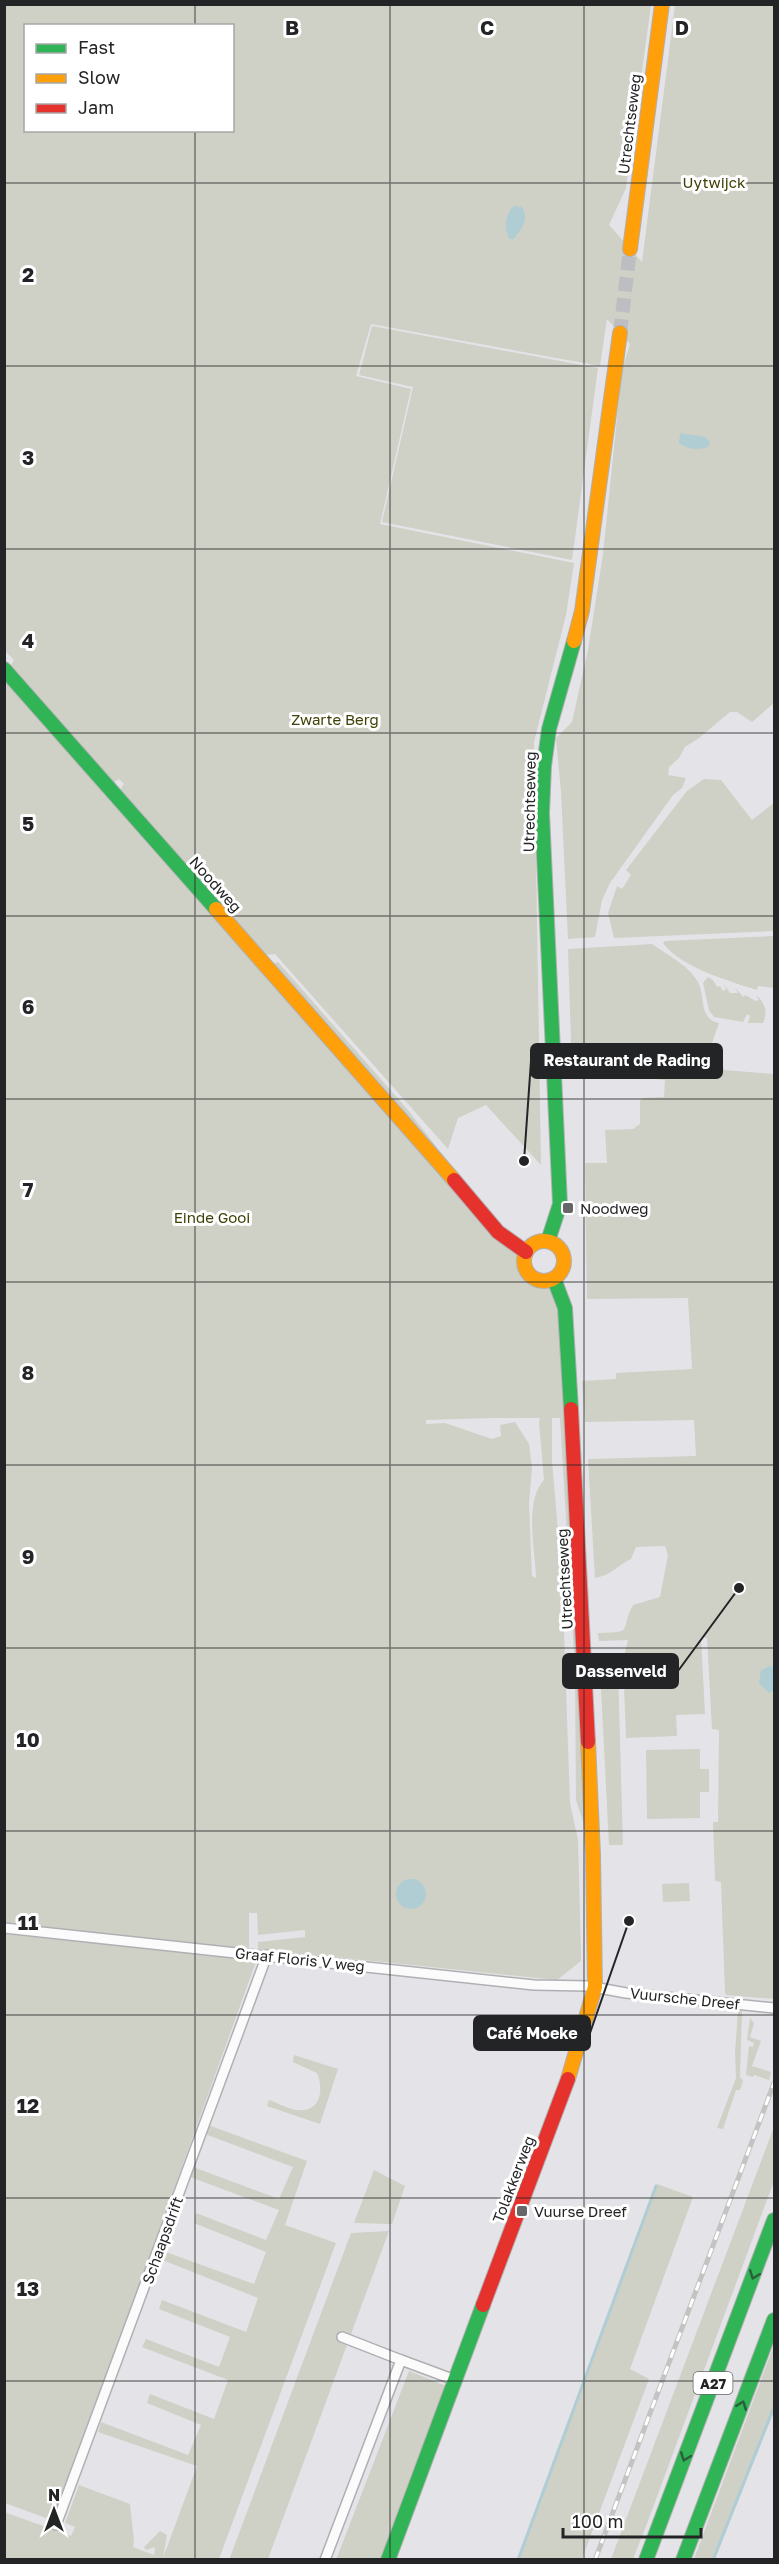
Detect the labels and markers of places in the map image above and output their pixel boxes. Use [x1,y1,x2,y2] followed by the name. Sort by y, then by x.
[531,1044,722,1078] callout: Restaurant de Rading
[580,1199,649,1217] place label: Noodweg
[561,1201,575,1215] marker: Noodweg
[563,1654,678,1688] callout: Dassenveld
[474,2016,590,2050] callout: Café Moeke
[534,2202,627,2220] place label: Vuurse Dreef
[515,2204,529,2218] marker: Vuurse Dreef

